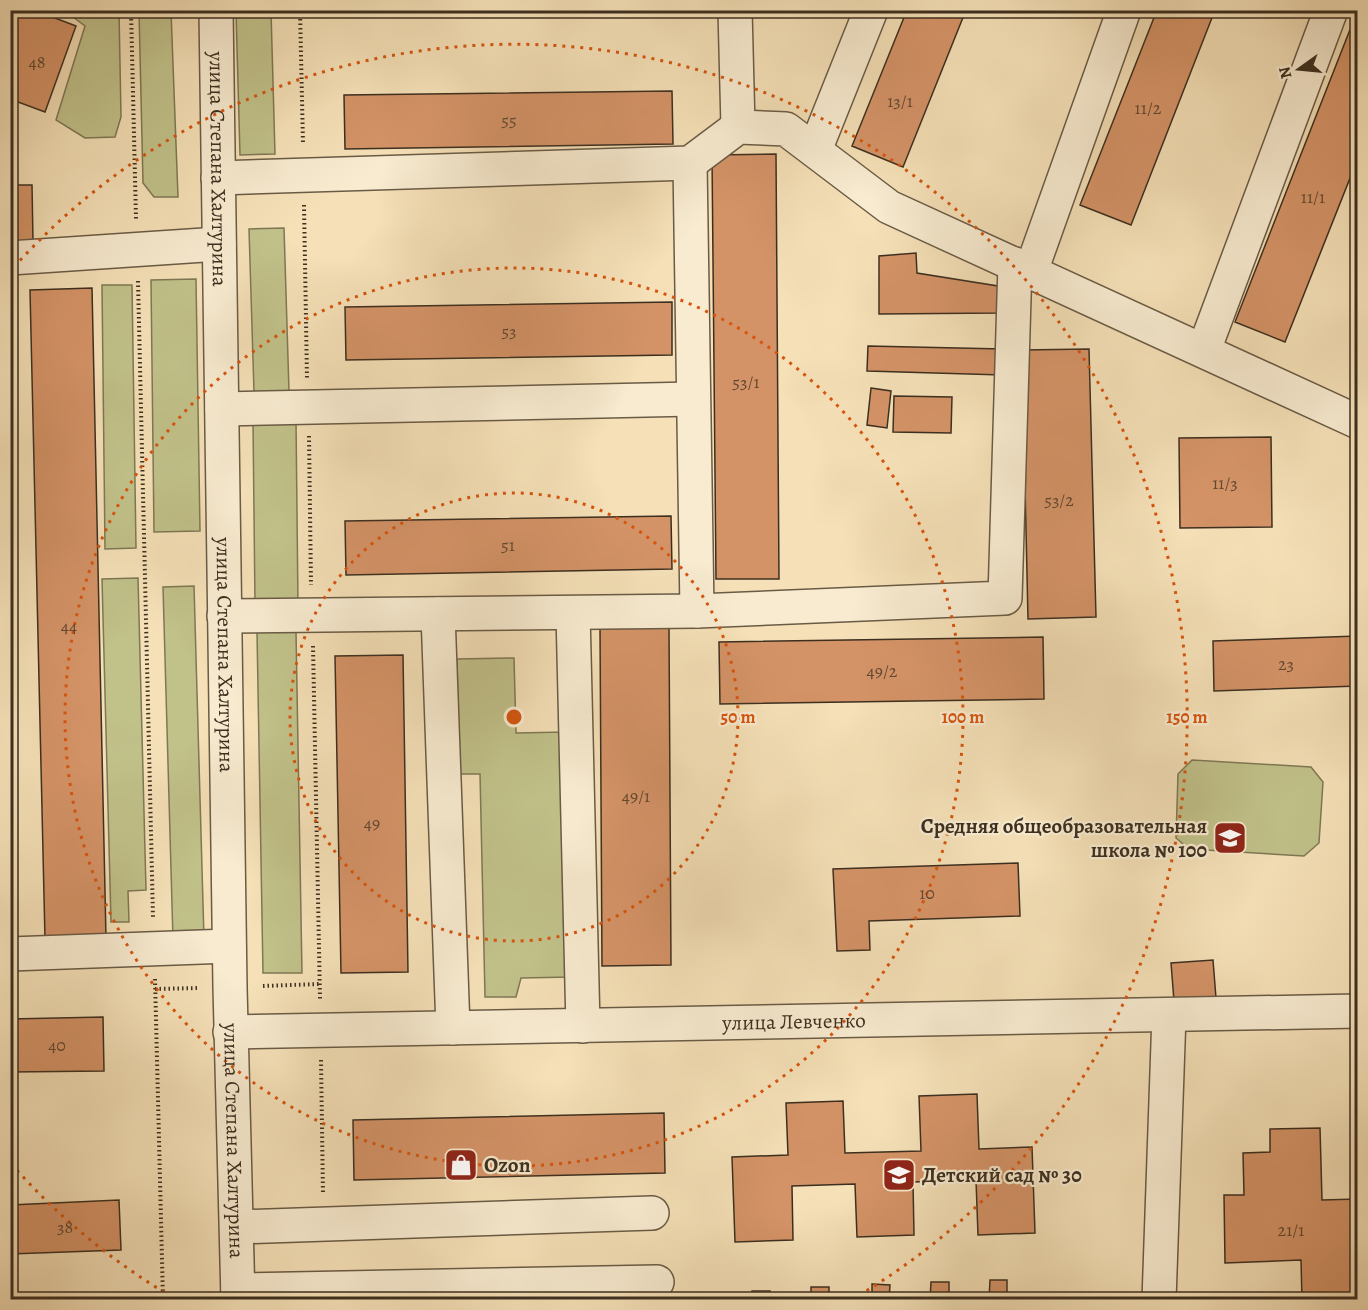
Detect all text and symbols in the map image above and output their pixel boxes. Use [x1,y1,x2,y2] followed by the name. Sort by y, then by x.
[1269,39,1329,99] north arrow
[29,50,45,74] house number: 48
[203,50,234,287] street label: улица Степана Халтурина
[1273,64,1298,81] text: N
[887,89,913,113] house number: 13/1
[1135,96,1162,120] house number: 11/2
[501,108,517,132] house number: 55
[1301,185,1325,209] house number: 11/1
[501,319,517,343] house number: 53
[732,370,760,394] house number: 53/1
[1212,471,1238,495] house number: 11/3
[1044,488,1074,512] house number: 53/2
[501,533,515,557] house number: 51
[210,536,241,773] street label: улица Степана Халтурина
[61,614,77,638] house number: 44
[1278,652,1294,676] house number: 23
[867,659,898,683] house number: 49/2
[721,705,755,729] text: 50 m
[942,705,984,729] text: 100 m
[1166,705,1208,729] text: 150 m
[504,707,524,727] centre of rings
[622,784,650,808] house number: 49/1
[364,811,380,835] house number: 49
[921,812,1207,864] place label: Средняя общеобразовательная школа № 100
[1212,820,1248,856] school or university icon: Средняя общеобразовательная школа № 100
[919,881,935,905] house number: 10
[721,1006,866,1037] street label: улица Левченко
[217,1022,251,1259] street label: улица Степана Халтурина
[48,1033,66,1057] house number: 40
[443,1147,479,1183] shop icon: Ozon
[484,1151,531,1179] place label: Ozon
[881,1157,917,1193] school or university icon: Детский сад № 30
[922,1161,1082,1189] place label: Детский сад № 30
[57,1215,73,1239] house number: 38
[1278,1218,1304,1242] house number: 21/1

